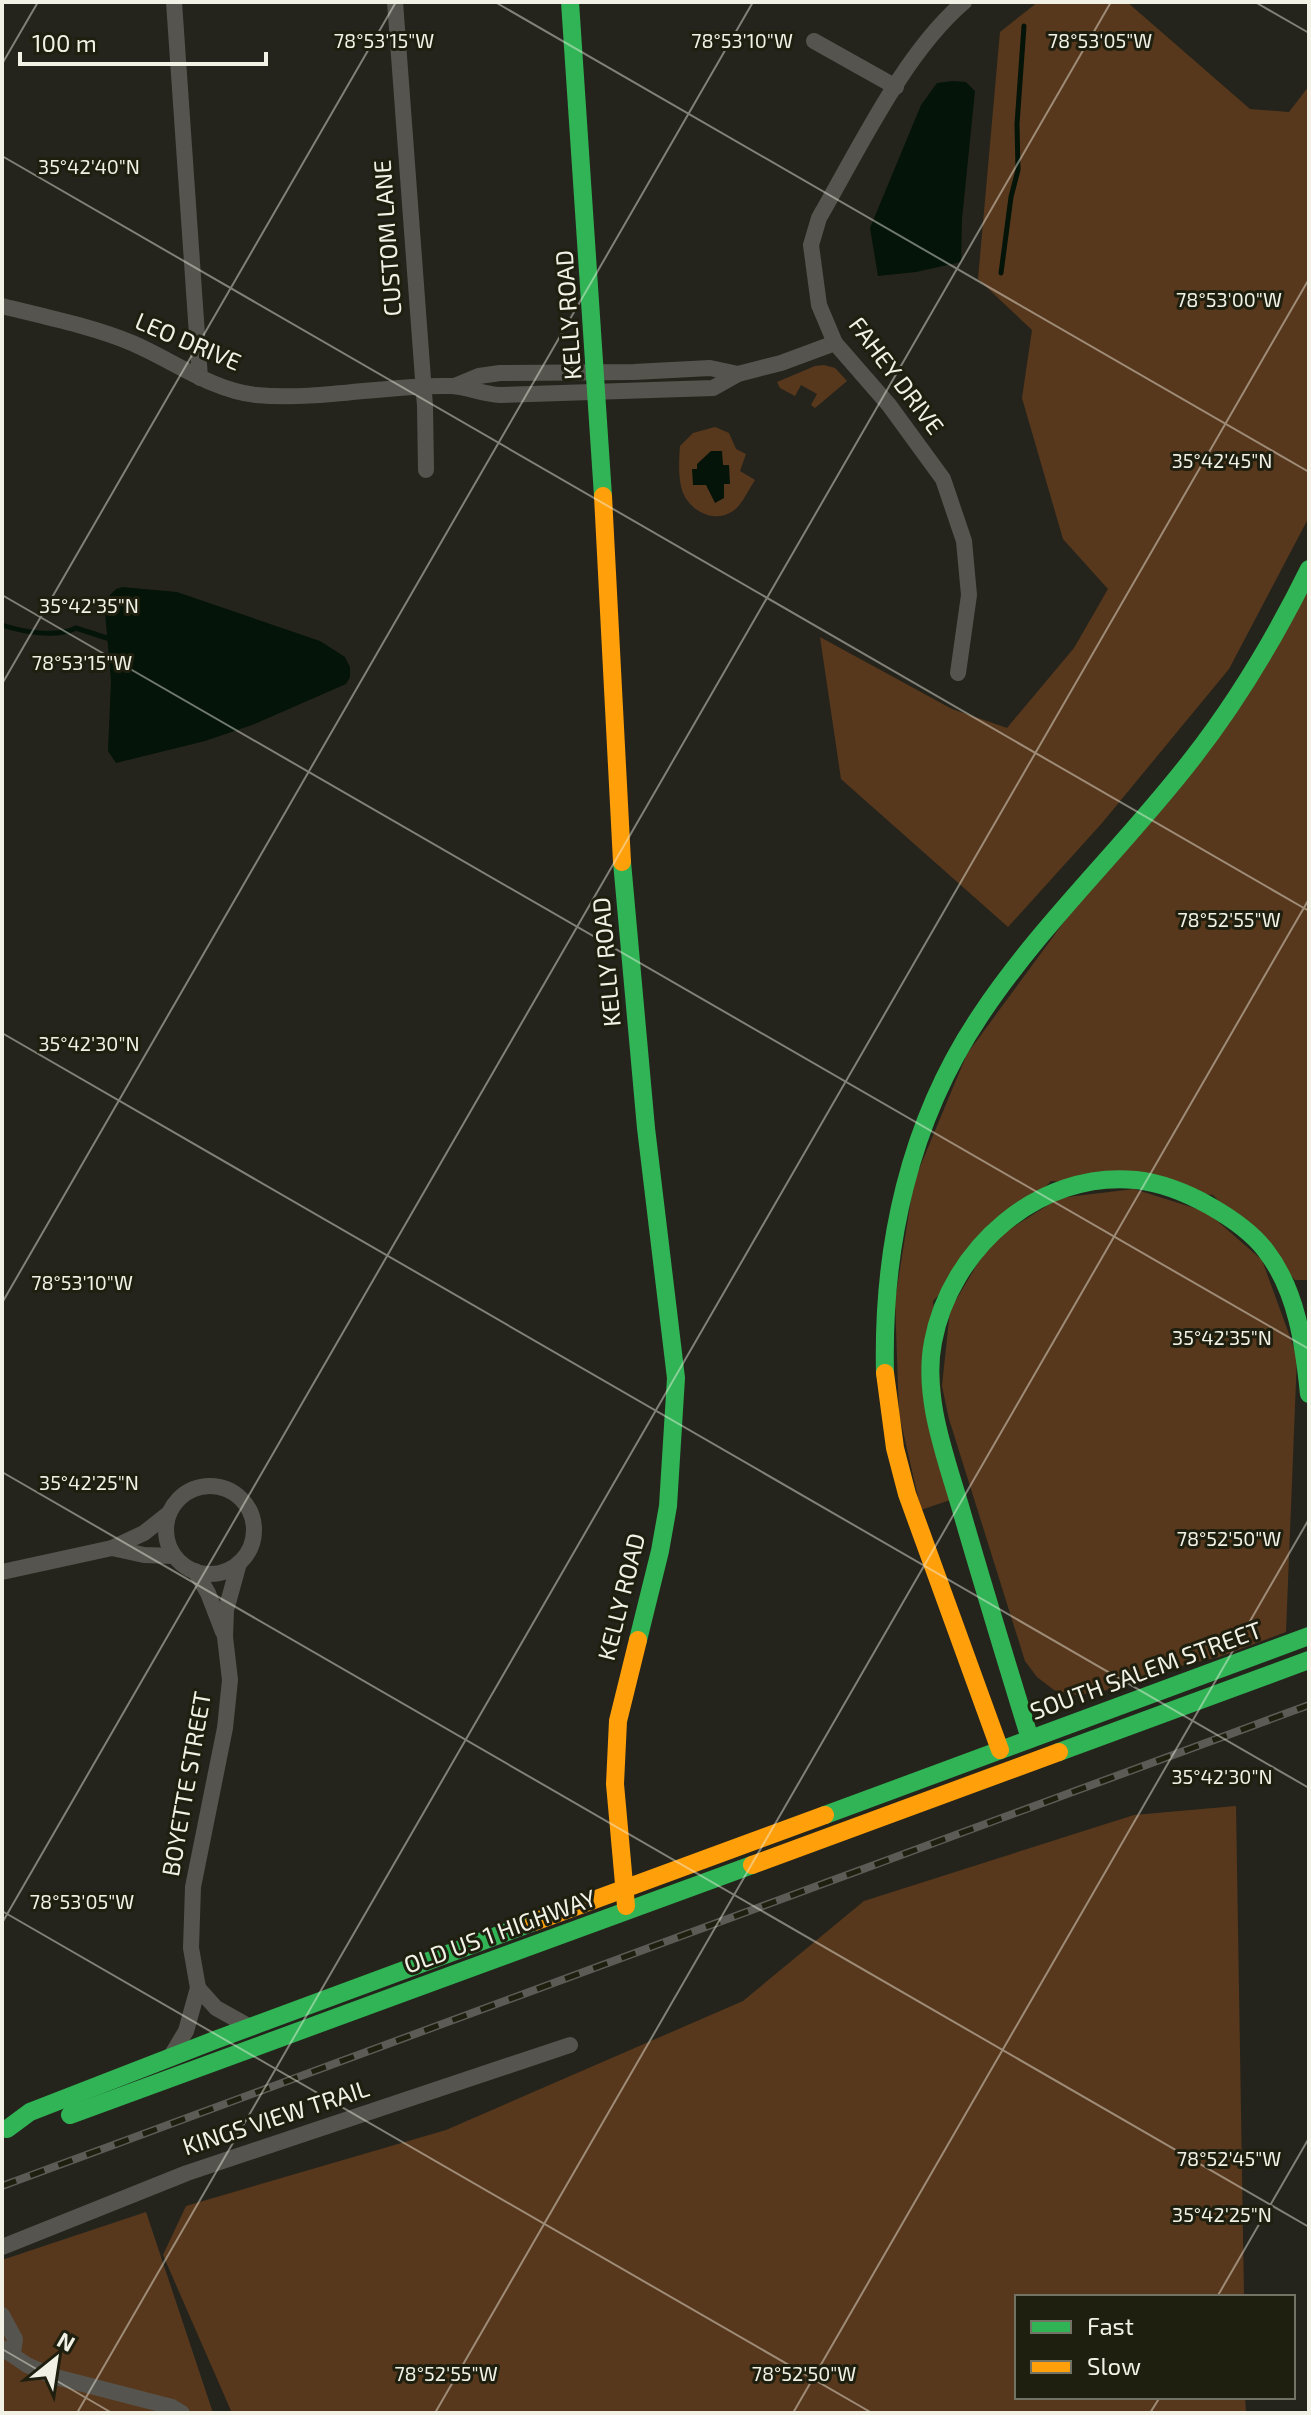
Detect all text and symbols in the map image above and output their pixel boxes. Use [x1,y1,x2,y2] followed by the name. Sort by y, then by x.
[20,16,266,66] scale bar
[32,28,97,57] text: 100 m
[334,28,434,52] text: 78°53'15"W
[691,28,793,52] text: 78°53'10"W
[1048,28,1152,52] text: 78°53'05"W
[38,154,140,178] text: 35°42'40"N
[367,159,406,317] street label: CUSTOM LANE
[549,249,586,381] street label: KELLY ROAD
[1176,287,1282,311] text: 78°53'00"W
[131,305,246,376] street label: LEO DRIVE
[844,311,951,440] street label: FAHEY DRIVE
[1172,448,1272,472] text: 35°42'45"N
[39,593,139,617] text: 35°42'35"N
[32,650,132,674] text: 78°53'15"W
[585,896,626,1028] street label: KELLY ROAD
[1177,907,1281,931] text: 78°52'55"W
[38,1031,140,1055] text: 35°42'30"N
[31,1270,133,1294] text: 78°53'10"W
[1172,1325,1272,1349] text: 35°42'35"N
[39,1470,139,1494] text: 35°42'25"N
[1177,1526,1281,1550] text: 78°52'50"W
[591,1530,650,1663] street label: KELLY ROAD
[1026,1614,1265,1725] street label: SOUTH SALEM STREET
[155,1689,216,1878] street label: BOYETTE STREET
[1171,1764,1273,1788] text: 35°42'30"N
[399,1882,600,1979] street label: OLD US 1 HIGHWAY
[30,1889,134,1913] text: 78°53'05"W
[179,2073,373,2160] street label: KINGS VIEW TRAIL
[1177,2146,1281,2170] text: 78°52'45"W
[1172,2202,1272,2226] text: 35°42'25"N
[1015,2295,1295,2399] legend
[1087,2311,1134,2340] text: Fast
[16,2319,96,2399] north arrow
[53,2326,80,2356] text: N
[1087,2351,1141,2380] text: Slow
[394,2361,498,2385] text: 78°52'55"W
[752,2361,856,2385] text: 78°52'50"W

